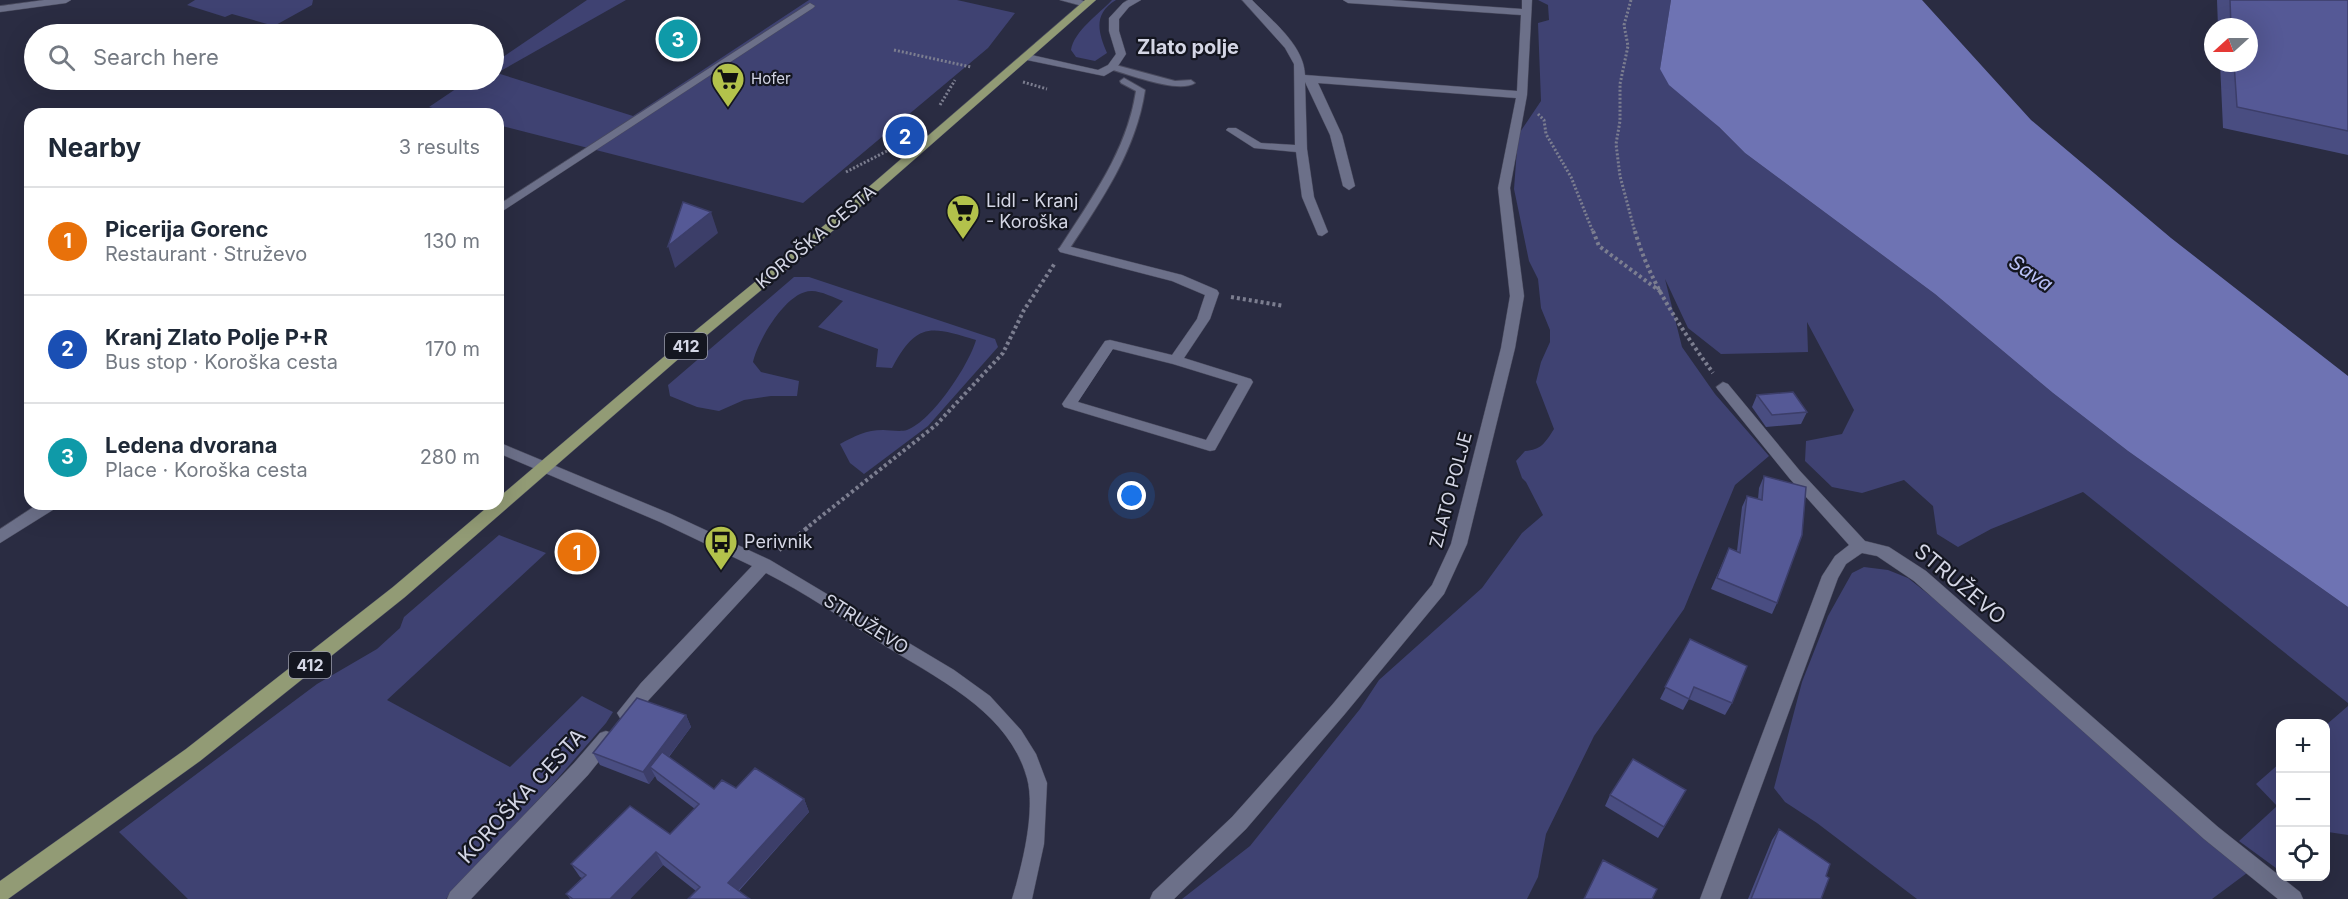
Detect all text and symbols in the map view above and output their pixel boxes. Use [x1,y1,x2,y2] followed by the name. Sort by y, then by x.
[658,16,698,62] pin: 3
[2204,18,2258,72] north arrow
[24,24,504,90] search box
[1137,35,1239,59] district label: Zlato polje
[45,41,78,74] icon: search
[93,44,219,70] text: Search here
[710,61,746,108] supermarket icon: Hofer
[751,69,791,88] place label: Hofer
[886,114,924,158] pin: 2
[48,132,141,163] text: Nearby
[399,135,480,159] text: 3 results
[751,180,880,293] street label: KOROŠKA CESTA
[986,190,1078,232] place label: Lidl - Kranj - Koroška
[945,193,981,240] supermarket icon: Lidl - Kranj - Koroška
[105,216,268,242] text: Picerija Gorenc
[63,229,72,253] text: 1
[424,229,480,253] text: 130 m
[105,242,307,266] text: Restaurant · Struževo
[2004,250,2058,296] water label: Sava
[105,324,328,350] text: Kranj Zlato Polje P+R
[665,333,707,359] road number: 412
[61,337,74,361] text: 2
[425,337,480,361] text: 170 m
[105,350,338,374] text: Bus stop · Koroška cesta
[1425,430,1476,550] street label: ZLATO POLJE
[105,432,277,458] text: Ledena dvorana
[61,445,74,469] text: 3
[420,445,480,469] text: 280 m
[105,458,308,482] text: Place · Koroška cesta
[1117,481,1146,510] your location
[703,524,739,571] bus stop icon: Perivnik
[558,530,596,574] pin: 1
[744,531,812,552] place label: Perivnik
[1909,537,2012,629] street label: STRUŽEVO
[820,588,913,658] street label: STRUŽEVO
[289,652,331,678] road number: 412
[2276,719,2330,881] map controls
[2276,719,2330,773] button: +
[453,723,590,868] street label: KOROŠKA CESTA
[2276,773,2330,827] button: −
[2276,827,2330,881] button: locate

